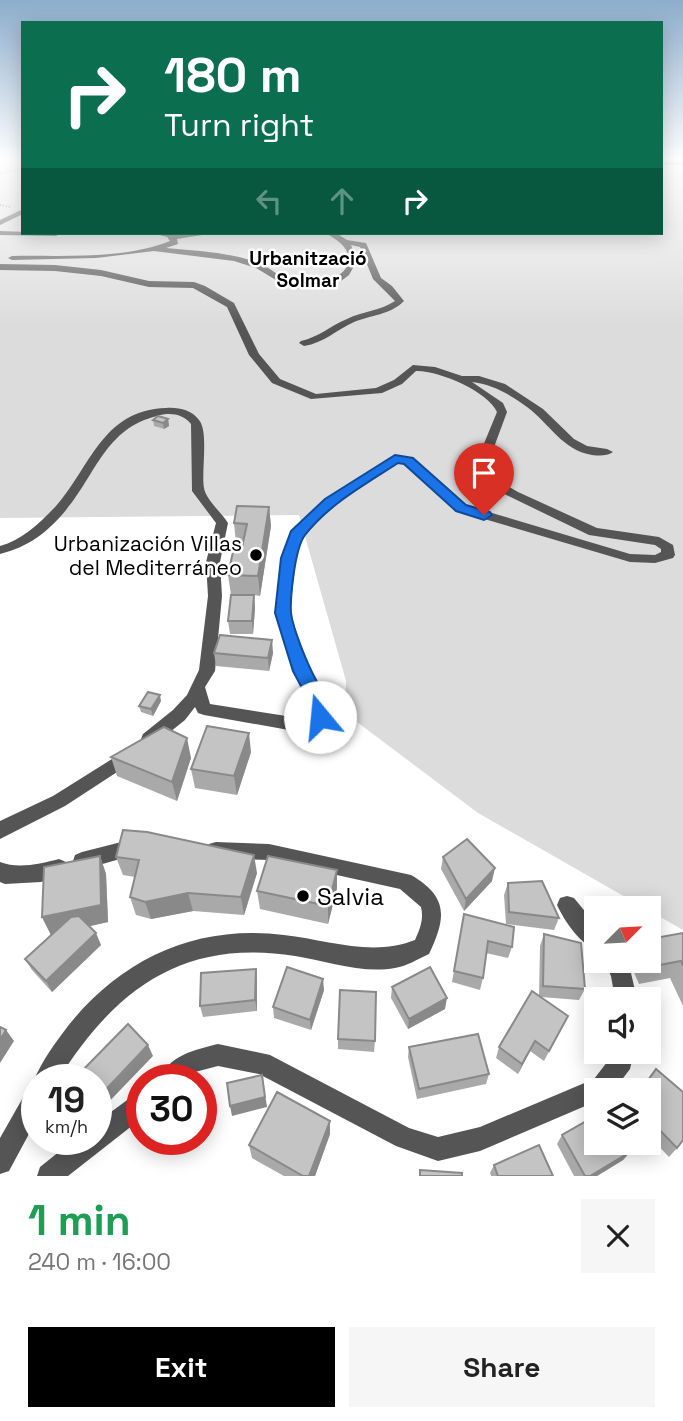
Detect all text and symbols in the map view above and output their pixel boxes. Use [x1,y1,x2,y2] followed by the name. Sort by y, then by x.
[164,44,302,106] text: 180 m
[49,49,140,140] icon: right
[164,105,314,145] text: Turn right
[250,182,288,220] icon: left
[323,182,361,220] icon: ahead
[396,182,434,220] icon: right
[249,246,367,293] district label: Urbanització Solmar
[454,443,514,515] pin
[465,454,503,492] icon: arrive
[54,530,242,581] place label: Urbanización Villas del Mediterráneo
[248,547,264,563] marker: Urbanización Villas del Mediterráneo
[283,680,357,754] position arrow
[317,881,384,912] place label: Salvia
[295,888,311,904] marker: Salvia
[584,896,662,973] north arrow
[584,896,661,1155] map controls
[584,987,661,1064] button: sound
[126,1064,217,1155] speed limit sign: 30
[48,1078,85,1122] text: 19
[584,1078,661,1155] button: layers
[45,1115,88,1138] text: km/h
[28,1194,131,1247] text: 1 min
[581,1199,655,1273] button: close
[28,1247,171,1277] text: 240 m · 16:00
[28,1327,335,1407] button: Exit
[349,1327,655,1407] button: Share

